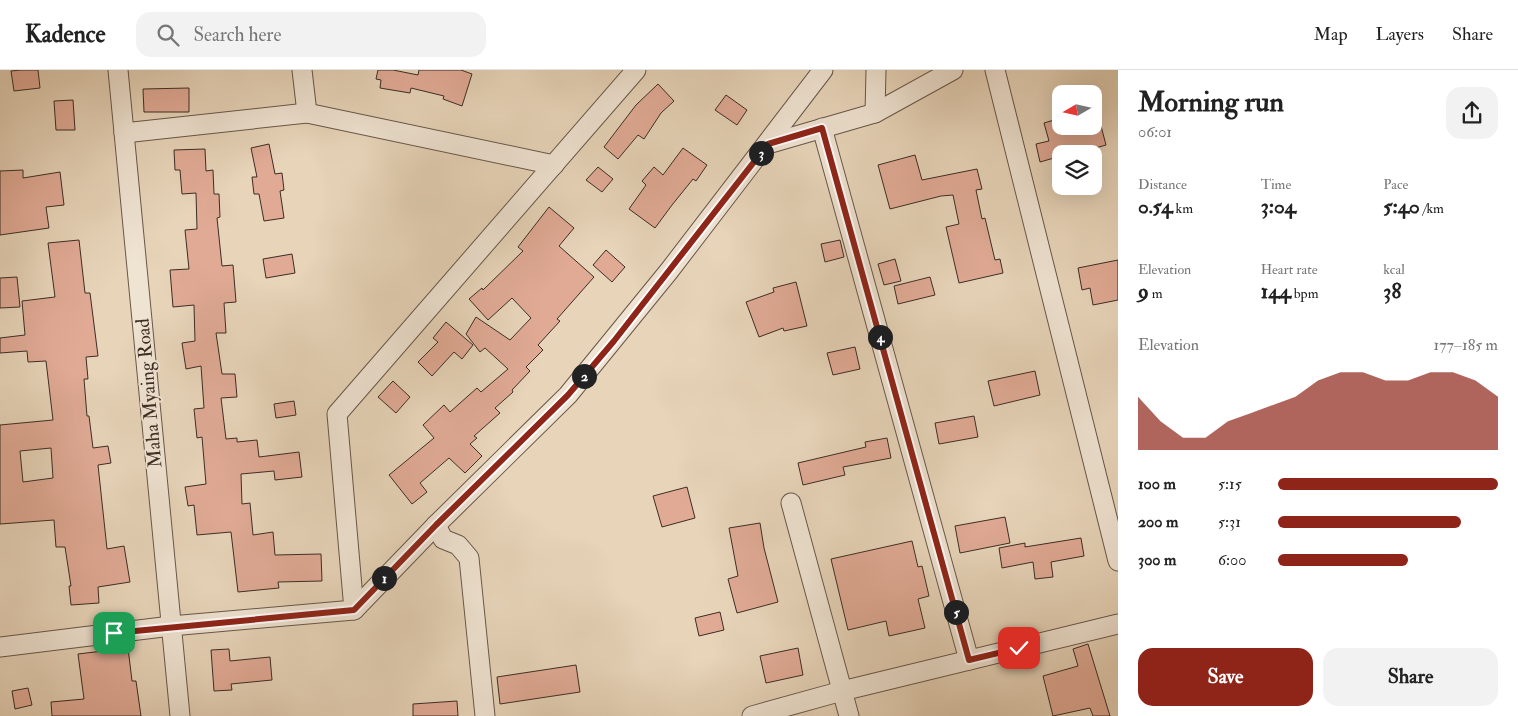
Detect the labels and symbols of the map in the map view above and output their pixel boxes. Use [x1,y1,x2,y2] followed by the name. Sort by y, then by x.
[1052,85,1102,135] north arrow
[748,140,774,166] pin: 3
[130,317,167,469] street label: Maha Myaing Road
[868,324,892,350] pin: 4
[572,364,596,388] pin: 2
[372,566,396,590] pin: 1
[944,600,968,624] pin: 5
[93,612,135,654] pin
[998,627,1040,669] pin

